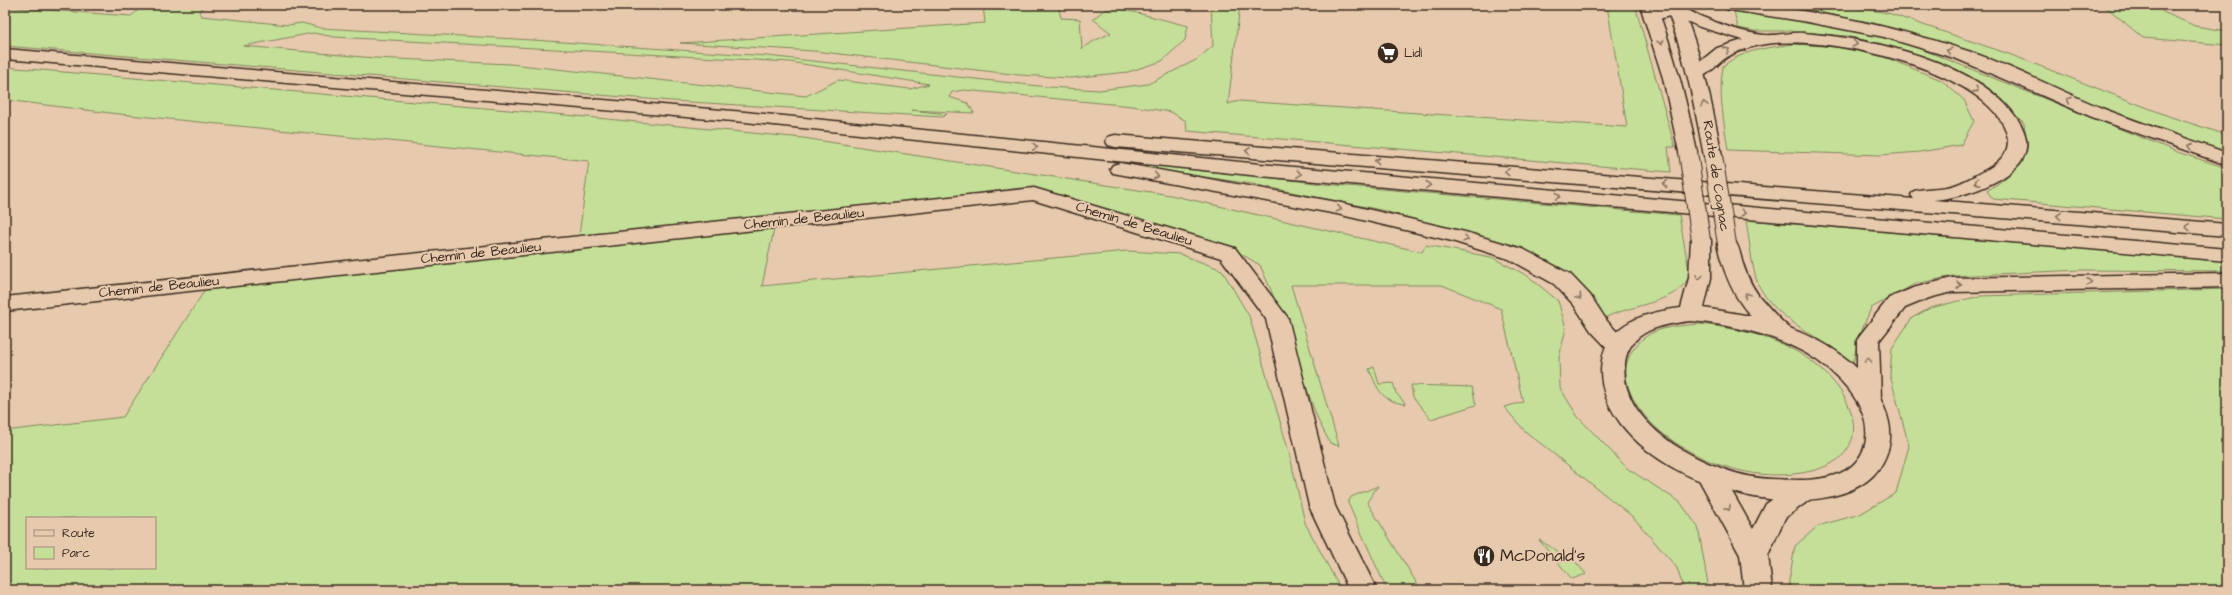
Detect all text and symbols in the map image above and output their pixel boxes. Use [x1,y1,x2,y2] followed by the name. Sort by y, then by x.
[1657,38,1665,45] one-way arrow
[1852,39,1858,48] one-way arrow
[1375,40,1401,66] supermarket icon: Lidl
[1404,45,1422,62] place label: Lidl
[1724,47,1731,55] one-way arrow
[1945,47,1952,55] one-way arrow
[1971,85,1978,92] one-way arrow
[2065,97,2072,105] one-way arrow
[1700,100,1709,107] one-way arrow
[1697,119,1735,233] street label: Route de Cognac
[1031,142,1038,151] one-way arrow
[2187,142,2194,151] one-way arrow
[1245,147,1251,156] one-way arrow
[1374,157,1381,166] one-way arrow
[1504,167,1510,176] one-way arrow
[1296,169,1302,178] one-way arrow
[1153,171,1160,179] one-way arrow
[1974,178,1981,186] one-way arrow
[1425,180,1431,189] one-way arrow
[1662,180,1668,189] one-way arrow
[1555,192,1561,201] one-way arrow
[1073,197,1195,251] street label: Chemin de Beaulieu
[743,203,865,235] street label: Chemin de Beaulieu
[1336,204,1343,212] one-way arrow
[1740,208,1746,217] one-way arrow
[2056,212,2062,221] one-way arrow
[2185,222,2191,231] one-way arrow
[1462,234,1469,243] one-way arrow
[420,237,542,269] street label: Chemin de Beaulieu
[98,271,220,303] street label: Chemin de Beaulieu
[1695,274,1704,281] one-way arrow
[2086,278,2092,286] one-way arrow
[1956,281,1962,289] one-way arrow
[1575,293,1582,300] one-way arrow
[1745,293,1752,300] one-way arrow
[1864,357,1872,363] one-way arrow
[1723,504,1730,511] one-way arrow
[26,517,156,569] legend
[62,525,95,542] text: Route
[1471,543,1497,569] restaurant icon: McDonald's
[1500,544,1585,568] place label: McDonald's
[62,545,90,562] text: Parc

